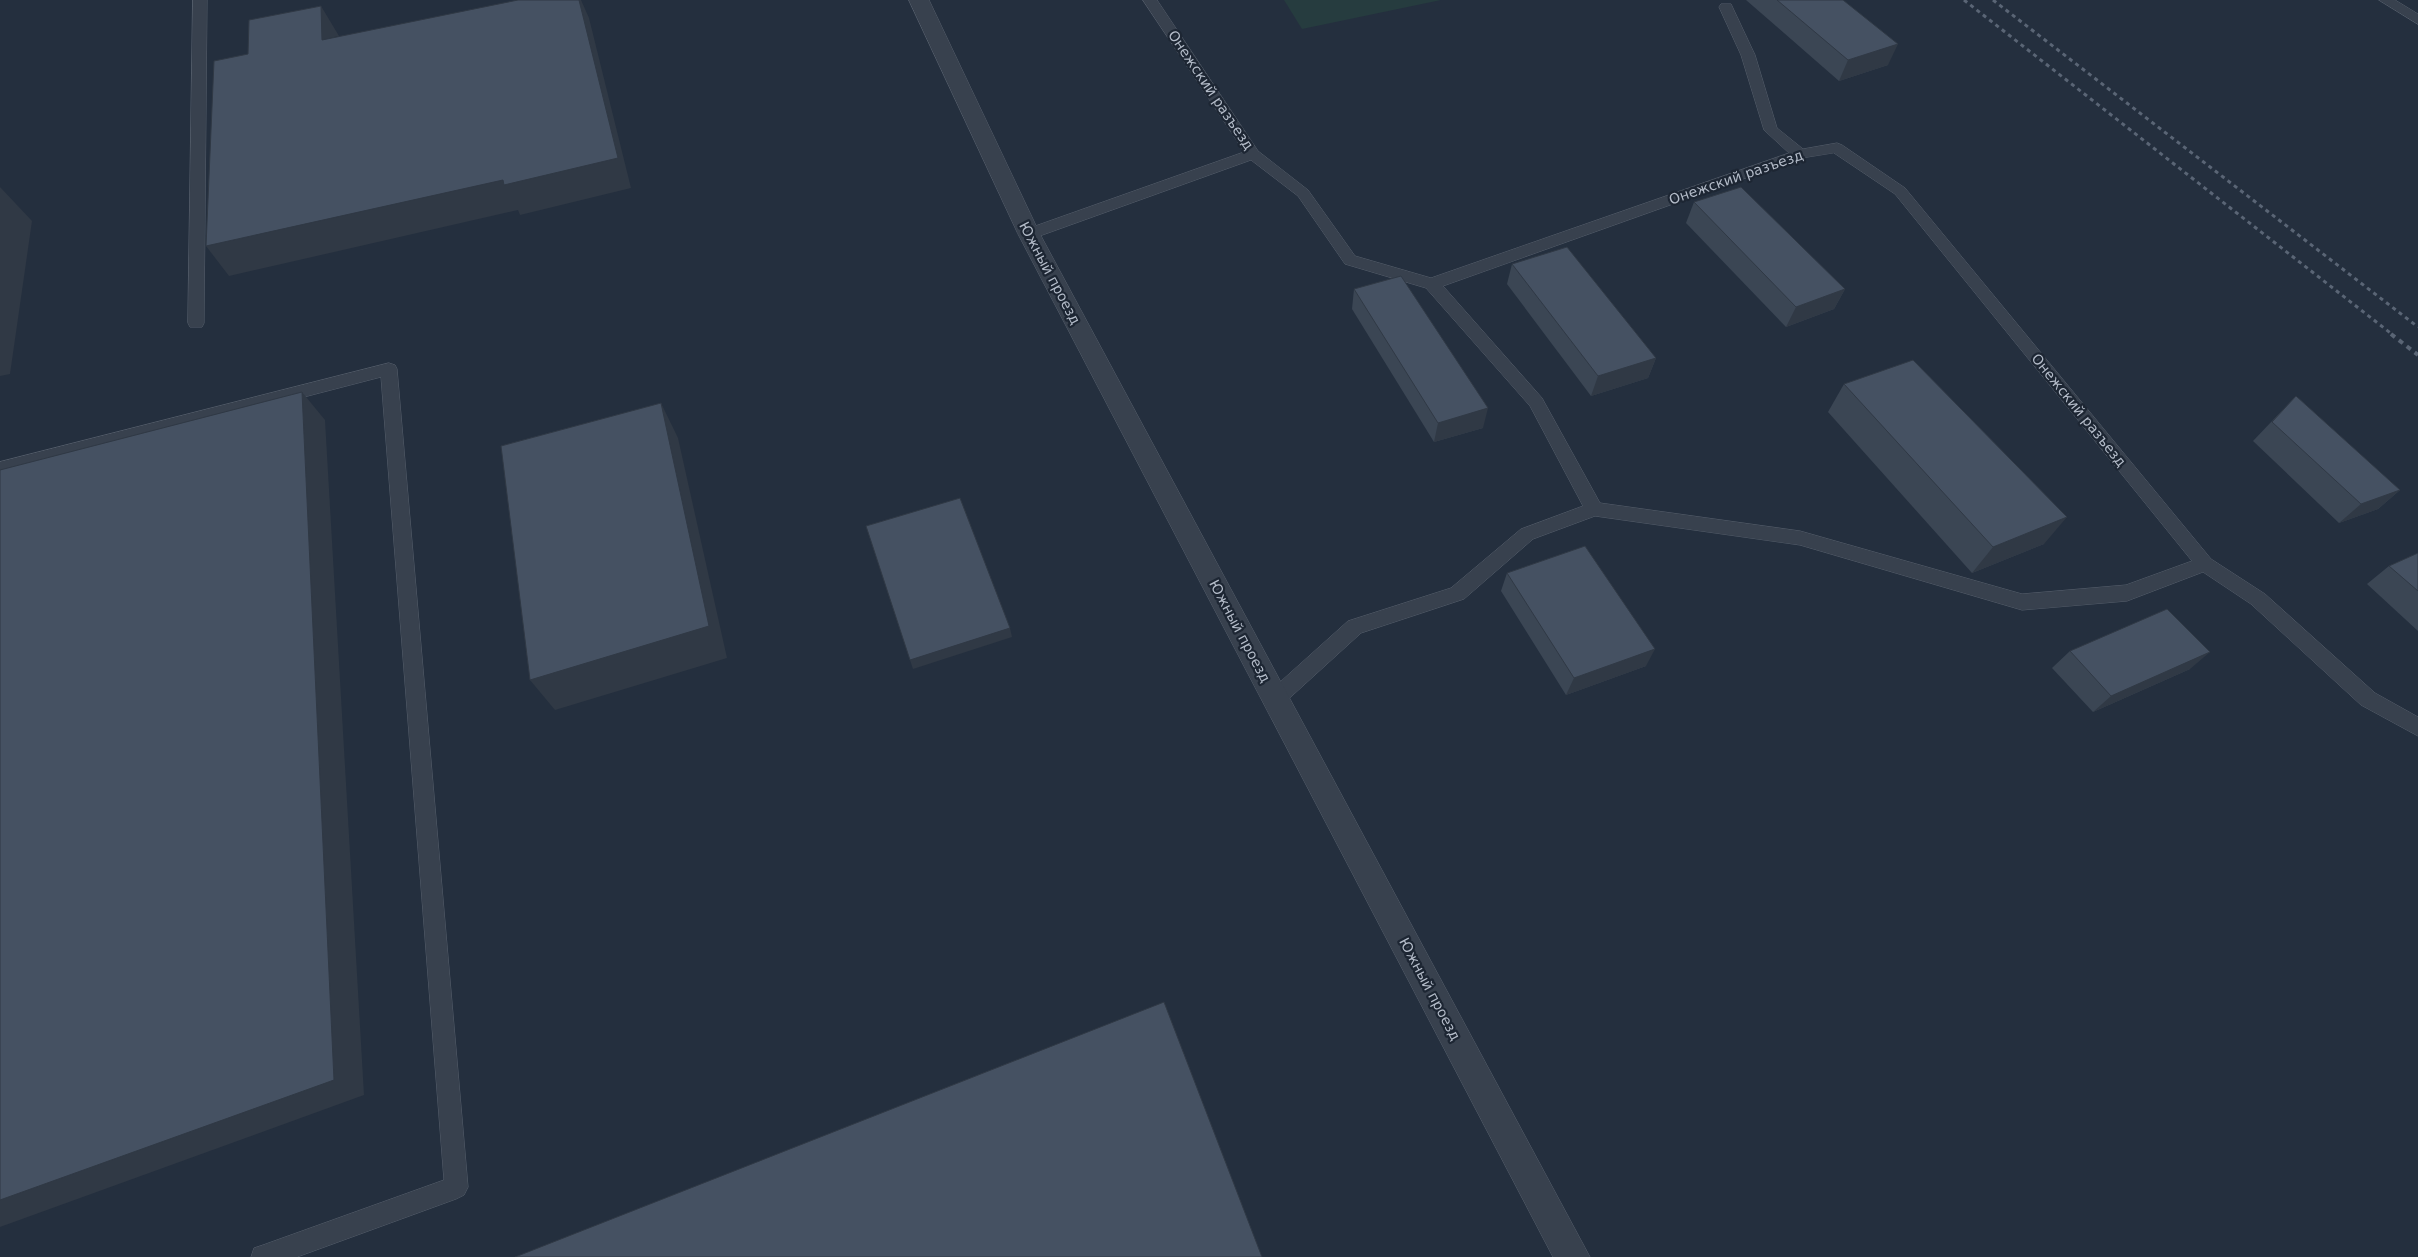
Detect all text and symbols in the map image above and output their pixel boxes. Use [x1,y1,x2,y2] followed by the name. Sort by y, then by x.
[1165,27,1257,153] street label: Онежский разъезд
[1667,147,1805,207] street label: Онежский разъезд
[1016,219,1084,327] street label: Южный проезд
[2028,350,2130,470] street label: Онежский разъезд
[1206,577,1274,685] street label: Южный проезд
[1396,935,1464,1043] street label: Южный проезд

